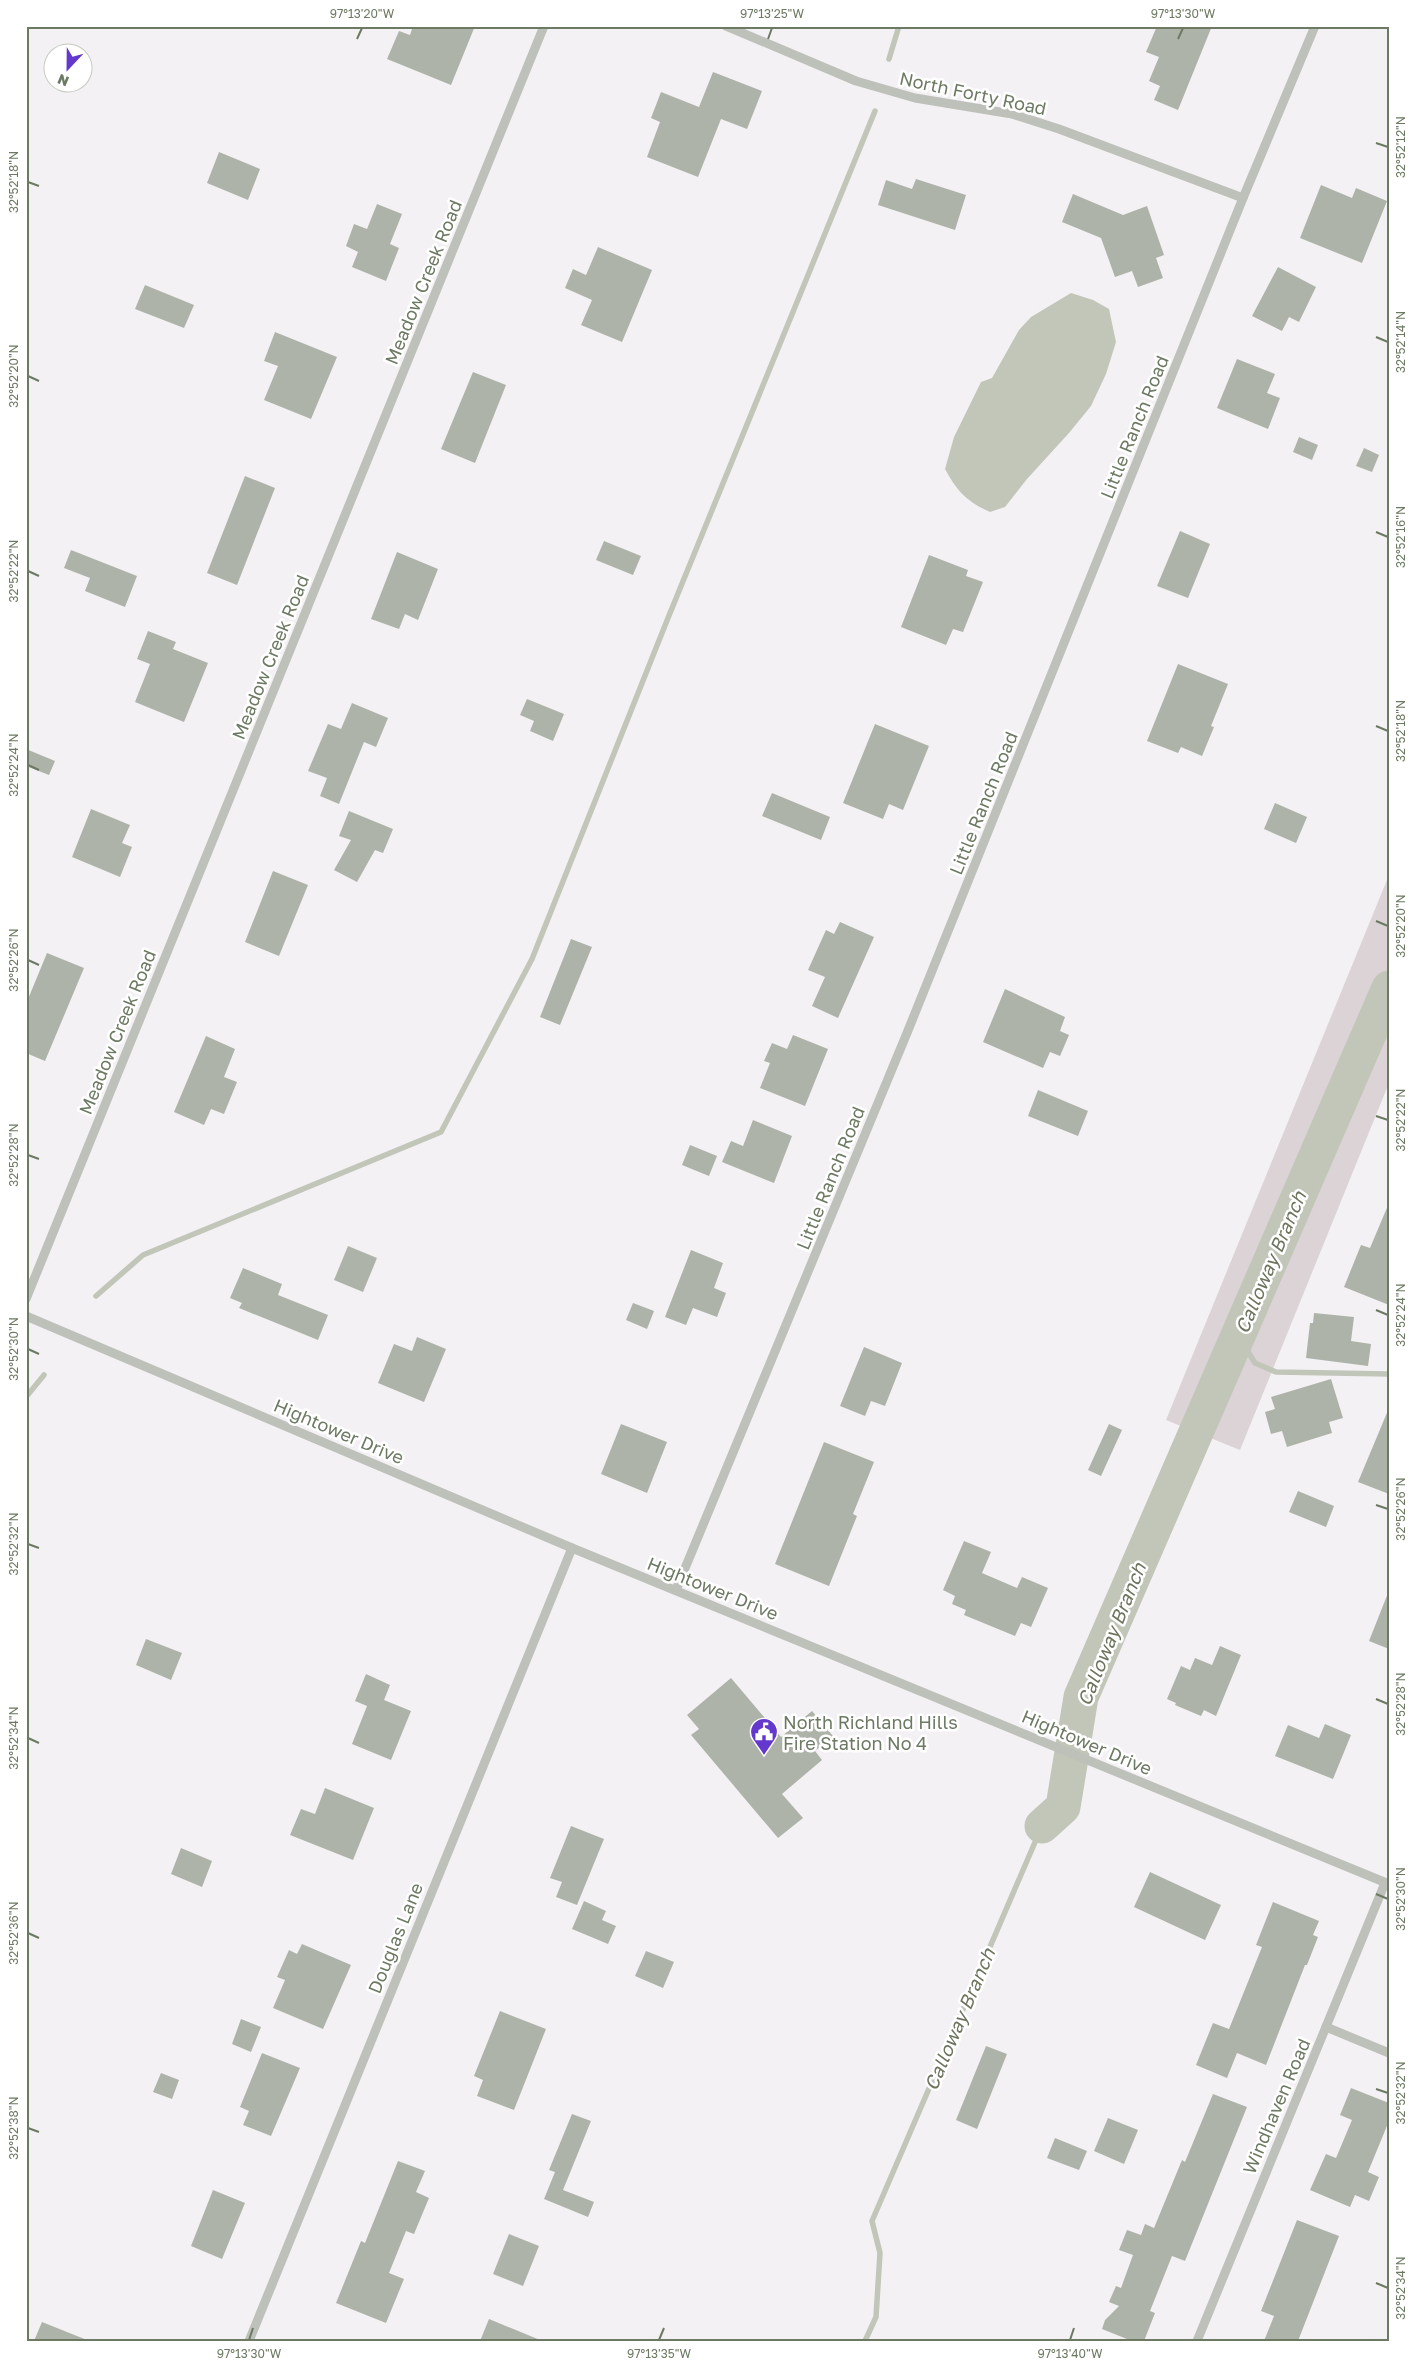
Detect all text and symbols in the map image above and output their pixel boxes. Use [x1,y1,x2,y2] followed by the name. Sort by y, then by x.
[330,6,395,21] text: 97°13'20"W
[740,6,805,21] text: 97°13'25"W
[1151,6,1216,21] text: 97°13'30"W
[42,42,92,92] north arrow
[898,67,1048,119] street label: North Forty Road
[55,71,71,90] text: N
[1393,116,1408,178] text: 32°52'12"N
[6,151,21,213] text: 32°52'18"N
[380,196,466,368] street label: Meadow Creek Road
[1393,311,1408,373] text: 32°52'14"N
[6,344,21,408] text: 32°52'20"N
[1095,352,1173,502] street label: Little Ranch Road
[1393,506,1408,568] text: 32°52'16"N
[6,540,21,602] text: 32°52'22"N
[227,571,313,743] street label: Meadow Creek Road
[1393,700,1408,762] text: 32°52'18"N
[944,728,1022,878] street label: Little Ranch Road
[6,733,21,797] text: 32°52'24"N
[1393,894,1408,958] text: 32°52'20"N
[6,928,21,992] text: 32°52'26"N
[74,946,160,1118] street label: Meadow Creek Road
[1393,1089,1408,1151] text: 32°52'22"N
[791,1103,869,1253] street label: Little Ranch Road
[6,1123,21,1187] text: 32°52'28"N
[1230,1186,1311,1336] water label: Calloway Branch
[1393,1283,1408,1347] text: 32°52'24"N
[6,1317,21,1381] text: 32°52'30"N
[271,1394,407,1468] street label: Hightower Drive
[1393,1477,1408,1541] text: 32°52'26"N
[6,1512,21,1576] text: 32°52'32"N
[644,1552,782,1624] street label: Hightower Drive
[1072,1558,1151,1709] water label: Calloway Branch
[1393,1672,1408,1736] text: 32°52'28"N
[1019,1705,1155,1779] street label: Hightower Drive
[6,1706,21,1770] text: 32°52'34"N
[783,1711,958,1754] place label: North Richland Hills Fire Station No 4
[749,1717,779,1756] public building icon: North Richland Hills Fire Station No 4
[1393,1867,1408,1931] text: 32°52'30"N
[363,1879,427,1997] street label: Douglas Lane
[6,1901,21,1965] text: 32°52'36"N
[919,1943,1000,2093] water label: Calloway Branch
[1238,2035,1314,2177] street label: Windhaven Road
[1393,2061,1408,2125] text: 32°52'32"N
[6,2096,21,2160] text: 32°52'38"N
[1393,2256,1408,2320] text: 32°52'34"N
[217,2346,282,2361] text: 97°13'30"W
[627,2346,692,2361] text: 97°13'35"W
[1038,2346,1103,2361] text: 97°13'40"W

